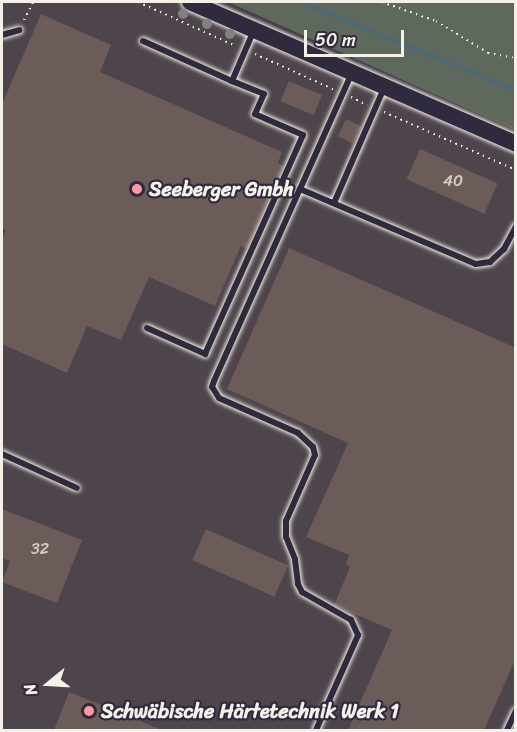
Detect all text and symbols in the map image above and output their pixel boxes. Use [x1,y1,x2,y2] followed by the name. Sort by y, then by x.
[307,18,408,56] scale bar
[315,24,356,56] text: 50 m
[443,171,463,191] house number: 40
[149,177,294,201] place label: Seeberger Gmbh
[130,182,144,196] marker: Seeberger Gmbh
[31,539,49,559] house number: 32
[18,654,78,714] north arrow
[15,680,46,699] text: N
[101,699,400,723] place label: Schwäbische Härtetechnik Werk 1
[82,704,96,718] marker: Schwäbische Härtetechnik Werk 1

